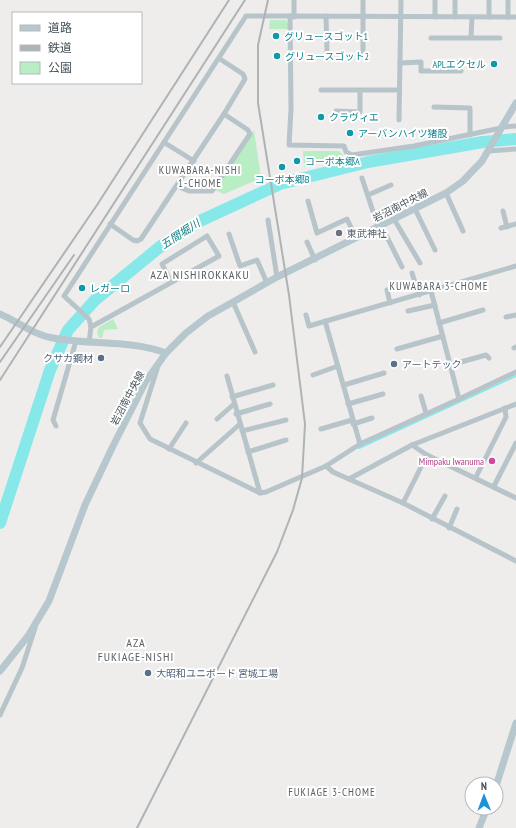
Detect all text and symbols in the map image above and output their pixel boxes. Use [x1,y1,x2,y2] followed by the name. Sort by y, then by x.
[12,12,142,84] legend
[48,20,72,35] text: 道路
[284,30,368,43] place label: グリュースゴット1
[271,31,281,41] marker: グリュースゴット1
[48,40,72,55] text: 鉄道
[285,50,369,63] place label: グリュースゴット2
[272,51,282,61] marker: グリュースゴット2
[433,58,486,71] place label: APLエクセル
[489,59,499,69] marker: APLエクセル
[48,60,72,75] text: 公園
[329,111,379,124] place label: クラヴィエ
[316,112,326,122] marker: クラヴィエ
[358,127,448,140] place label: アーバンハイツ猪股
[345,128,355,138] marker: アーバンハイツ猪股
[305,155,360,168] place label: コーポ本郷A
[292,156,302,166] marker: コーポ本郷A
[277,162,287,172] marker: コーポ本郷B
[159,163,241,190] district label: KUWABARA-NISHI 1-CHOME
[255,173,310,186] place label: コーポ本郷B
[371,186,430,225] street label: 岩沼南中央線
[158,216,203,252] water label: 五間堀川
[347,227,387,240] place label: 東武神社
[334,228,344,238] marker: 東武神社
[150,267,250,282] district label: AZA NISHIROKKAKU
[390,279,488,293] district label: KUWABARA 3-CHOME
[90,282,130,295] place label: レガーロ
[77,283,87,293] marker: レガーロ
[43,352,93,365] place label: クサカ鋼材
[96,353,106,363] marker: クサカ鋼材
[402,358,461,371] place label: アートテック
[389,359,399,369] marker: アートテック
[108,369,147,428] street label: 岩沼南中央線
[419,455,484,468] place label: Mimpaku Iwanuma
[487,456,497,466] marker: Mimpaku Iwanuma
[98,635,174,664] district label: AZA FUKIAGE-NISHI
[156,667,278,680] place label: 大昭和ユニボード 宮城工場
[143,668,153,678] marker: 大昭和ユニボード 宮城工場
[464,776,504,816] north arrow
[481,779,487,793] text: N
[288,785,376,799] district label: FUKIAGE 3-CHOME

